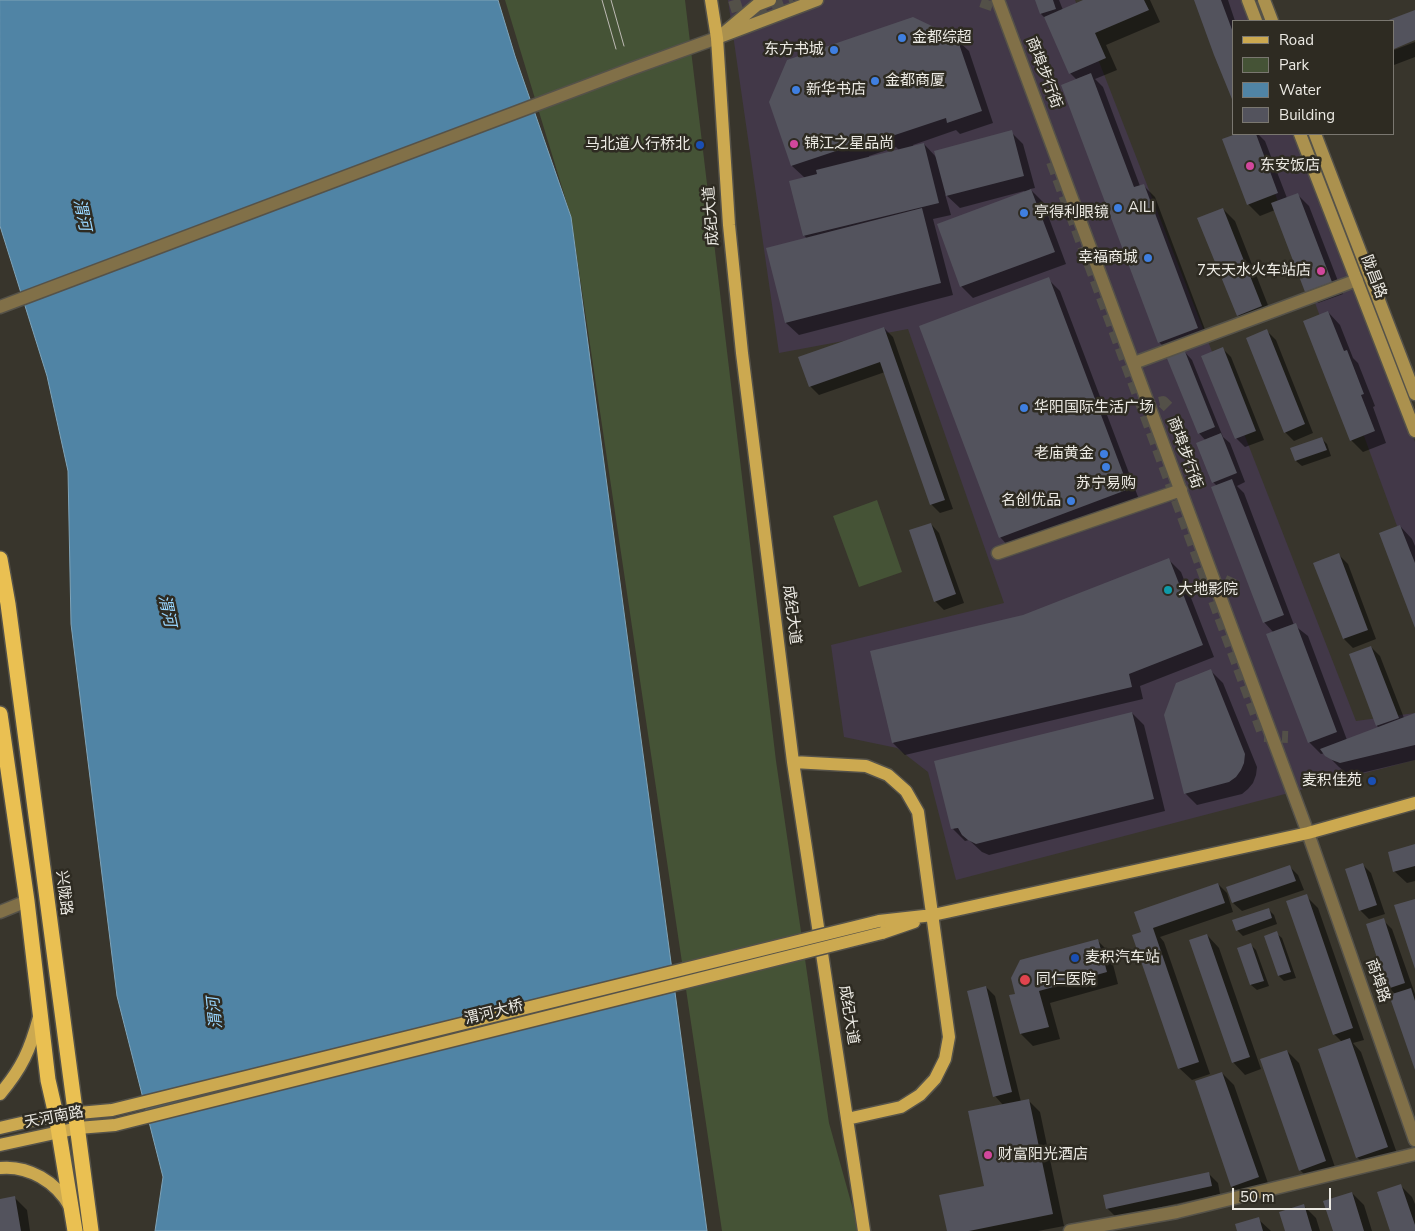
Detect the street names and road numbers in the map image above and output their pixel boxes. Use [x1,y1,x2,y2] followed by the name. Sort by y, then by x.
[1021,35,1065,111] street label: 商埠步行街
[701,185,723,247] street label: 成纪大道
[1357,253,1389,301] street label: 陇昌路
[1163,415,1205,491] street label: 商埠步行街
[778,584,804,646] street label: 成纪大道
[51,870,75,916] street label: 兴陇路
[1361,957,1393,1005] street label: 商埠路
[834,984,862,1046] street label: 成纪大道
[463,997,525,1029] street label: 渭河大桥
[23,1103,85,1133] street label: 天河南路

